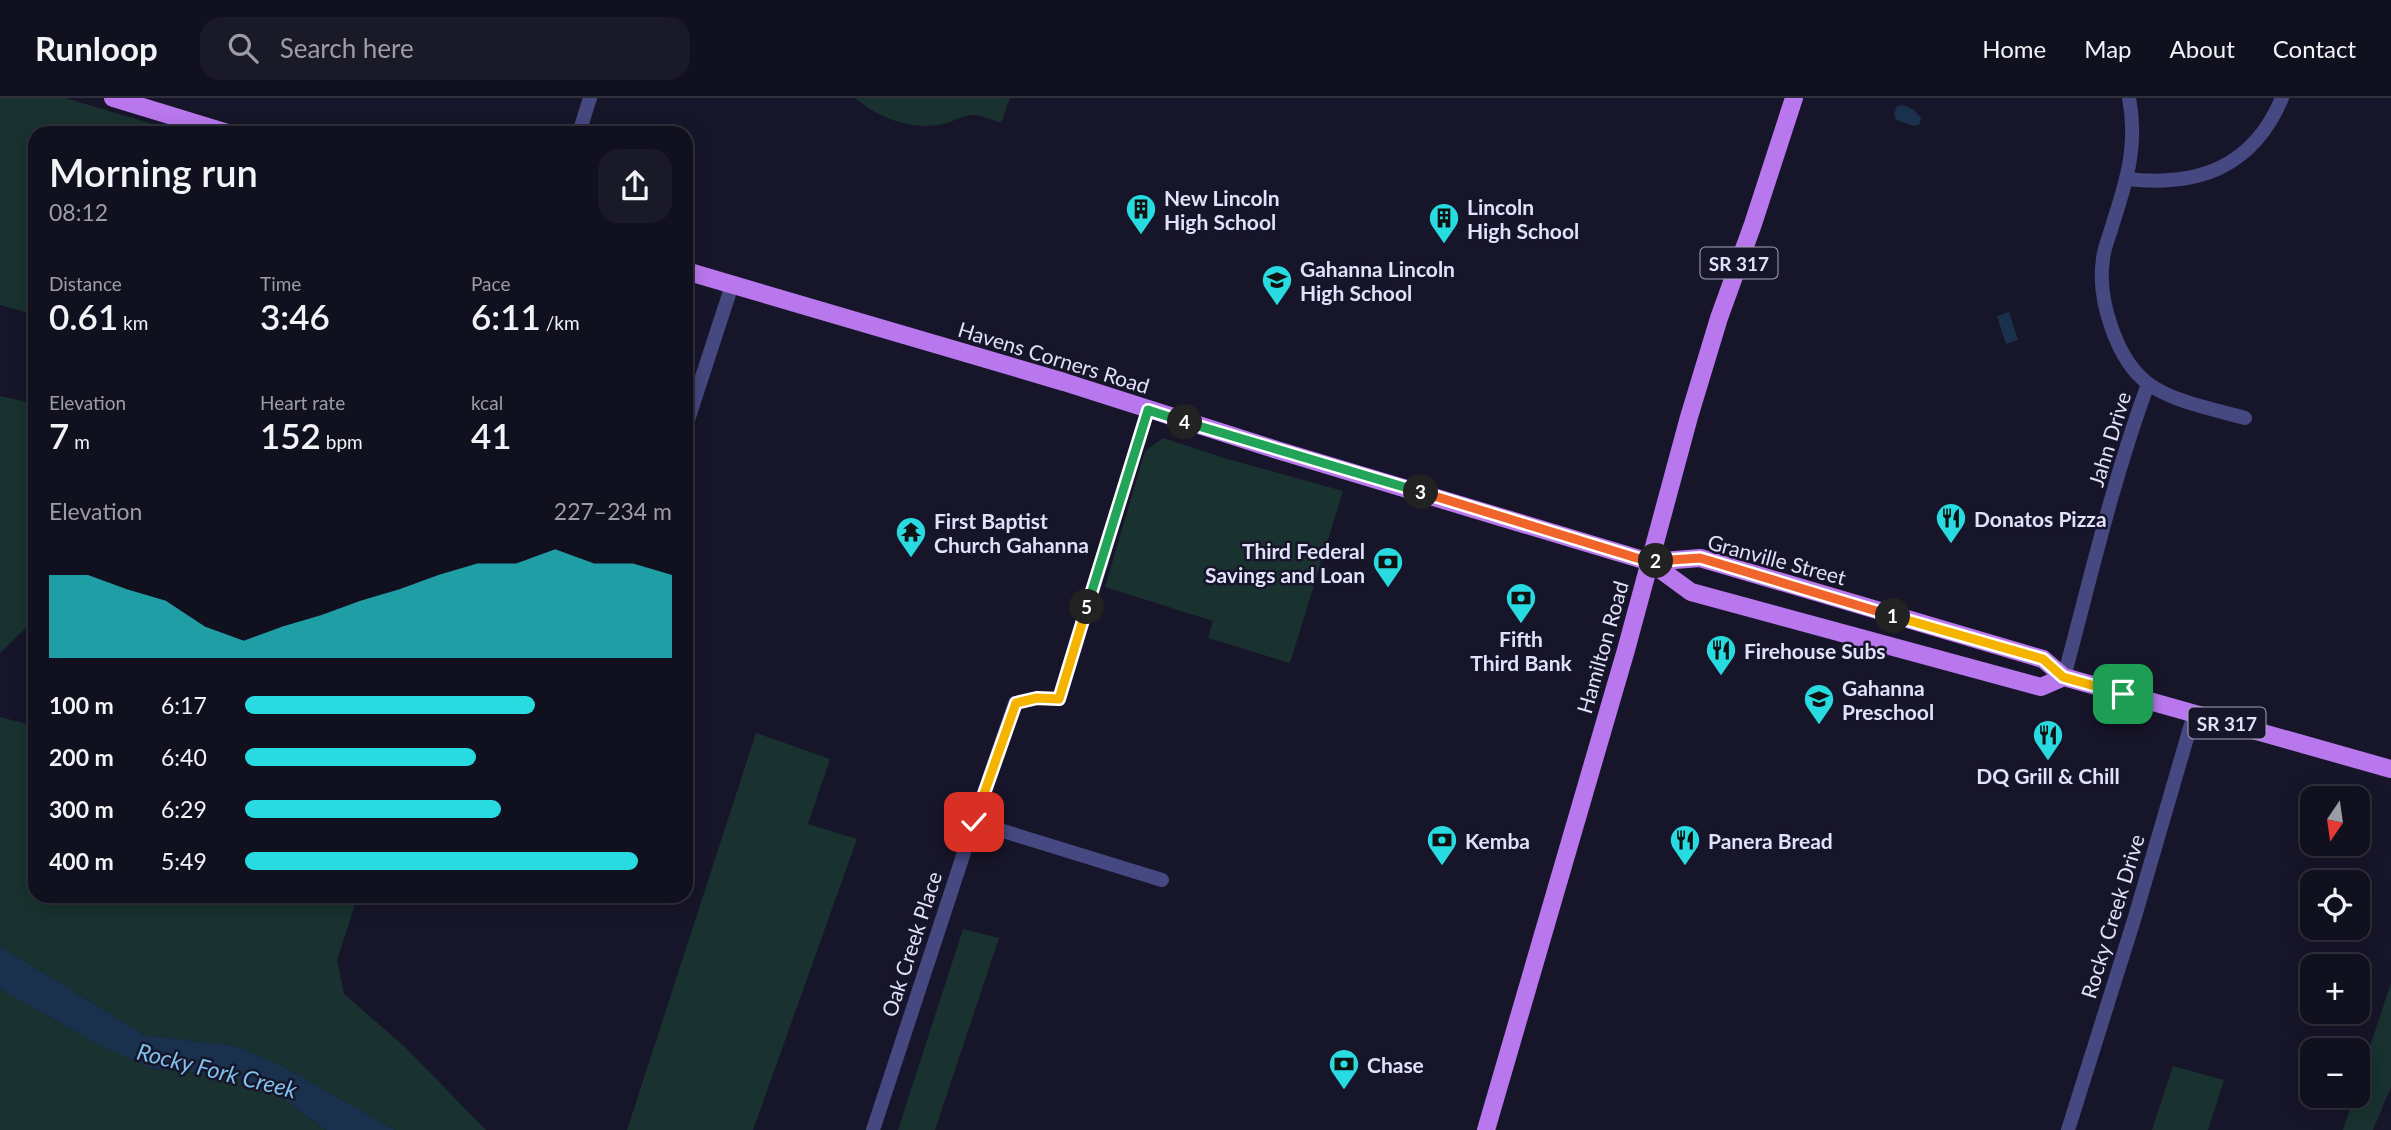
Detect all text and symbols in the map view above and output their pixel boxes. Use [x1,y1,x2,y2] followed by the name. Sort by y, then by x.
[200,17,690,80] search box
[35,28,158,68] text: Runloop
[224,29,262,67] icon: search
[280,32,414,64] text: Search here
[1982,34,2046,63] text: Home
[2084,34,2132,63] text: Map
[2170,34,2235,63] text: About
[2273,34,2356,63] text: Contact
[49,149,258,195] text: Morning run
[598,149,672,223] button: share
[1164,185,1280,234] place label: New Lincoln High School
[1124,192,1158,236] building icon: New Lincoln High School
[1467,194,1579,243] place label: Lincoln High School
[49,198,108,226] text: 08:12
[1427,201,1461,245] building icon: Lincoln High School
[1700,248,1778,279] road number: SR 317
[1300,256,1455,305] place label: Gahanna Lincoln High School
[1260,263,1294,307] school or university icon: Gahanna Lincoln High School
[49,272,122,295] text: Distance
[260,272,301,295] text: Time
[471,272,510,295] text: Pace
[49,295,118,337] text: 0.61
[260,295,330,337] text: 3:46
[471,295,541,337] text: 6:11
[118,311,148,334] text: km
[541,311,580,334] text: /km
[955,316,1153,398] street label: Havens Corners Road
[2083,389,2135,489] street label: Jahn Drive
[49,391,126,414] text: Elevation
[260,391,345,414] text: Heart rate
[471,391,503,414] text: kcal
[1168,404,1202,440] pin: 4
[1179,410,1190,433] text: 4
[49,414,69,456] text: 7
[260,414,321,456] text: 152
[471,414,512,456] text: 41
[69,430,90,453] text: m
[321,430,363,453] text: bpm
[1404,474,1438,510] pin: 3
[1415,480,1426,503] text: 3
[49,497,142,525] text: Elevation
[554,497,672,525] text: 227–234 m
[1934,501,1968,545] restaurant icon: Donatos Pizza
[1974,506,2107,531] place label: Donatos Pizza
[934,508,1089,557] place label: First Baptist Church Gahanna
[894,515,928,559] temple icon: First Baptist Church Gahanna
[1705,529,1849,590] street label: Granville Street
[1205,538,1365,587] place label: Third Federal Savings and Loan
[1638,544,1674,578] pin: 2
[1371,545,1405,589] bank icon: Third Federal Savings and Loan
[1650,549,1661,572] text: 2
[1571,578,1633,716] street label: Hamilton Road
[1504,581,1538,625] bank icon: Fifth Third Bank
[1070,589,1104,624] pin: 5
[1081,595,1092,618] text: 5
[1876,598,1910,634] pin: 1
[1887,604,1898,627] text: 1
[1470,626,1573,675] place label: Fifth Third Bank
[1704,633,1738,677] restaurant icon: Firehouse Subs
[1744,638,1886,663] place label: Firehouse Subs
[2093,664,2153,724] pin
[1842,675,1934,724] place label: Gahanna Preschool
[2104,675,2142,713] icon: arrive
[1802,682,1836,726] school or university icon: Gahanna Preschool
[49,691,114,719] text: 100 m
[161,691,207,719] text: 6:17
[2188,708,2266,738] road number: SR 317
[2031,718,2065,762] restaurant icon: DQ Grill & Chill
[49,743,114,771] text: 200 m
[161,743,207,771] text: 6:40
[1976,763,2120,788] place label: DQ Grill & Chill
[2300,786,2370,856] north arrow
[2300,786,2370,1108] map controls
[944,792,1004,852] pin
[49,795,114,823] text: 300 m
[161,795,207,823] text: 6:29
[955,803,993,841] icon: check
[1425,823,1459,867] bank icon: Kemba
[1668,823,1702,867] restaurant icon: Panera Bread
[1465,828,1530,853] place label: Kemba
[1708,828,1833,853] place label: Panera Bread
[2075,831,2149,1001] street label: Rocky Creek Drive
[49,847,114,875] text: 400 m
[161,847,207,875] text: 5:49
[876,868,946,1020] street label: Oak Creek Place
[2300,870,2370,940] button: locate
[2300,954,2370,1024] button: +
[134,1037,301,1104] water label: Rocky Fork Creek
[2300,1038,2370,1108] button: −
[1327,1047,1361,1091] bank icon: Chase
[1367,1052,1424,1077] place label: Chase

